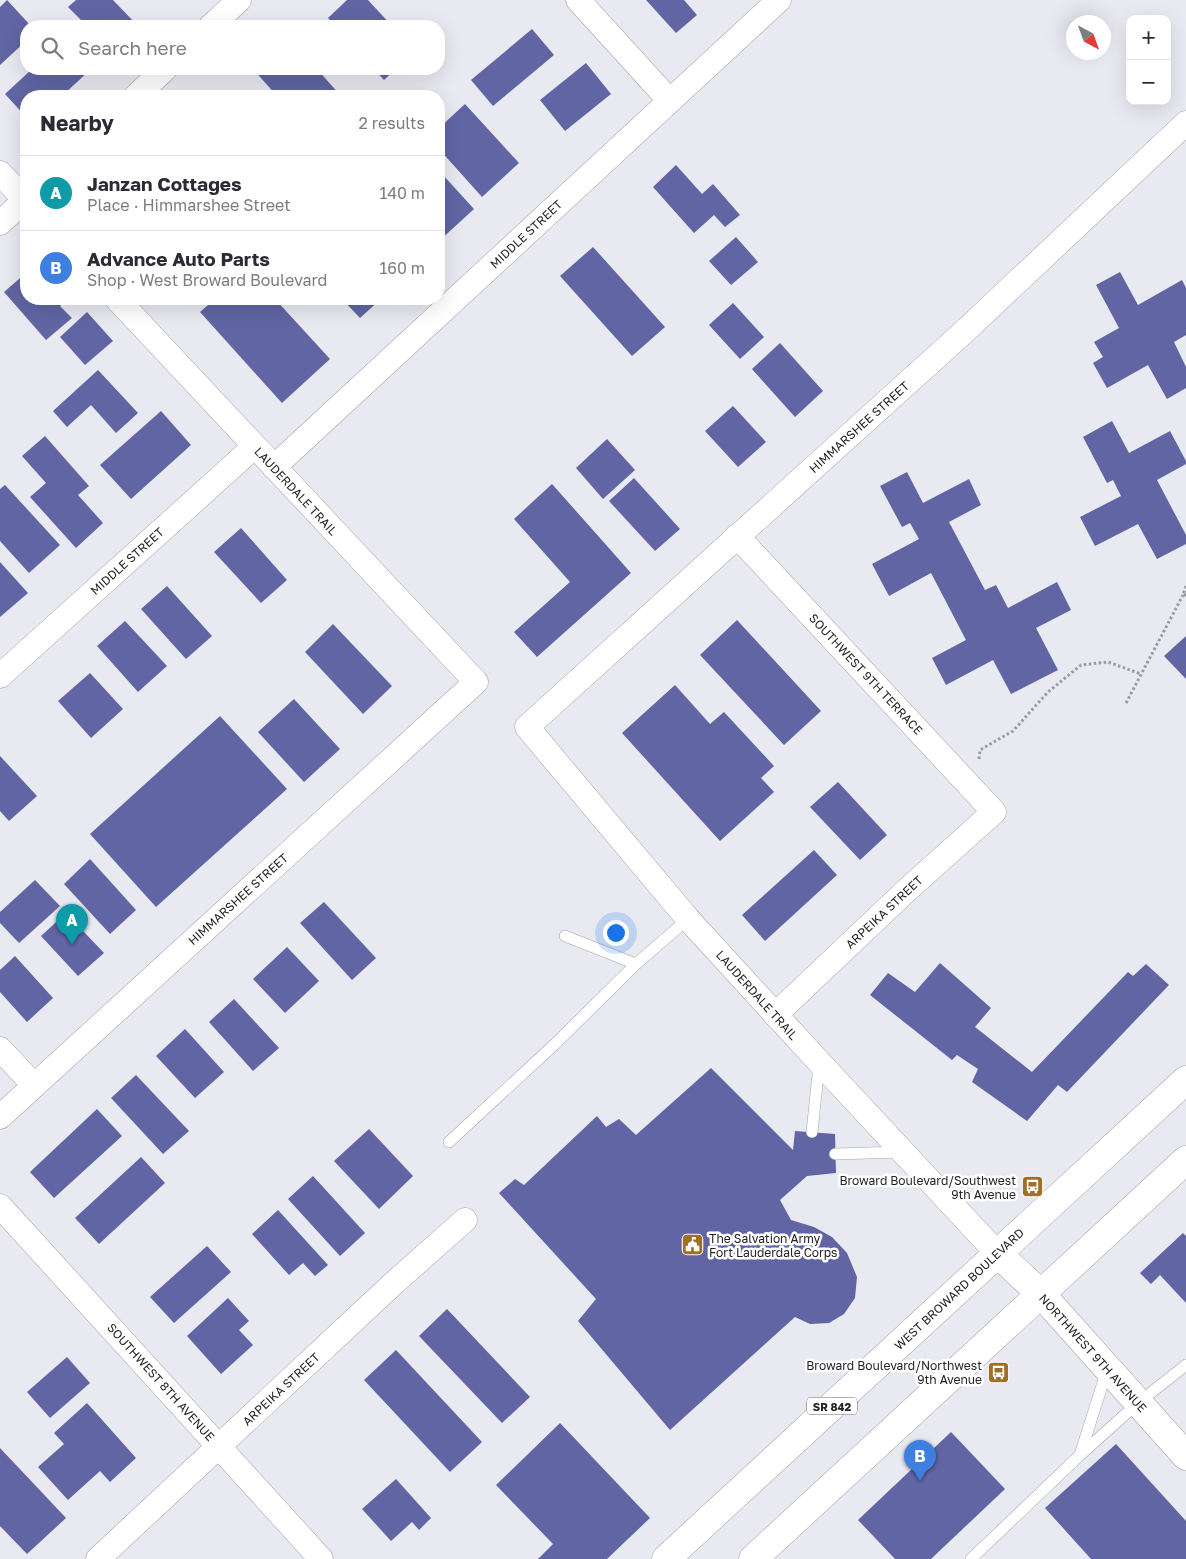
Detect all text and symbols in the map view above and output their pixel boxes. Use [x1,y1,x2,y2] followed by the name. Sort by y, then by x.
[1066,15,1111,60] north arrow
[1126,15,1171,105] map controls
[1126,15,1171,60] button: +
[20,20,445,75] search box
[38,34,66,62] icon: search
[78,36,187,59] text: Search here
[1126,60,1171,105] button: −
[40,110,114,136] text: Nearby
[359,113,425,133] text: 2 results
[87,172,242,195] text: Janzan Cottages
[50,183,62,203] text: A
[379,183,425,203] text: 140 m
[87,195,291,215] text: Place · Himmarshee Street
[487,196,566,271] street label: MIDDLE STREET
[87,247,270,270] text: Advance Auto Parts
[50,258,62,278] text: B
[379,258,425,278] text: 160 m
[87,270,327,290] text: Shop · West Broward Boulevard
[806,378,913,476] street label: HIMMARSHEE STREET
[251,444,341,538] street label: LAUDERDALE TRAIL
[87,524,167,598] street label: MIDDLE STREET
[806,610,926,738] street label: SOUTHWEST 9TH TERRACE
[185,850,292,948] street label: HIMMARSHEE STREET
[842,872,926,952] street label: ARPEIKA STREET
[56,904,88,945] pin: A
[603,920,629,946] your location
[713,947,801,1043] street label: LAUDERDALE TRAIL
[839,1173,1016,1202] place label: Broward Boulevard/Southwest 9th Avenue
[1020,1175,1044,1199] bus stop icon: Broward Boulevard/Southwest 9th Avenue
[891,1225,1027,1353] street label: WEST BROWARD BOULEVARD
[709,1231,837,1260] place label: The Salvation Army Fort Lauderdale Corps
[681,1233,705,1257] public building icon: The Salvation Army Fort Lauderdale Corps
[1036,1291,1150,1415] street label: NORTHWEST 9TH AVENUE
[104,1320,218,1444] street label: SOUTHWEST 8TH AVENUE
[239,1349,323,1429] street label: ARPEIKA STREET
[806,1358,982,1387] place label: Broward Boulevard/Northwest 9th Avenue
[986,1360,1010,1384] bus stop icon: Broward Boulevard/Northwest 9th Avenue
[807,1398,857,1414] road number: SR 842
[904,1440,936,1481] pin: B

